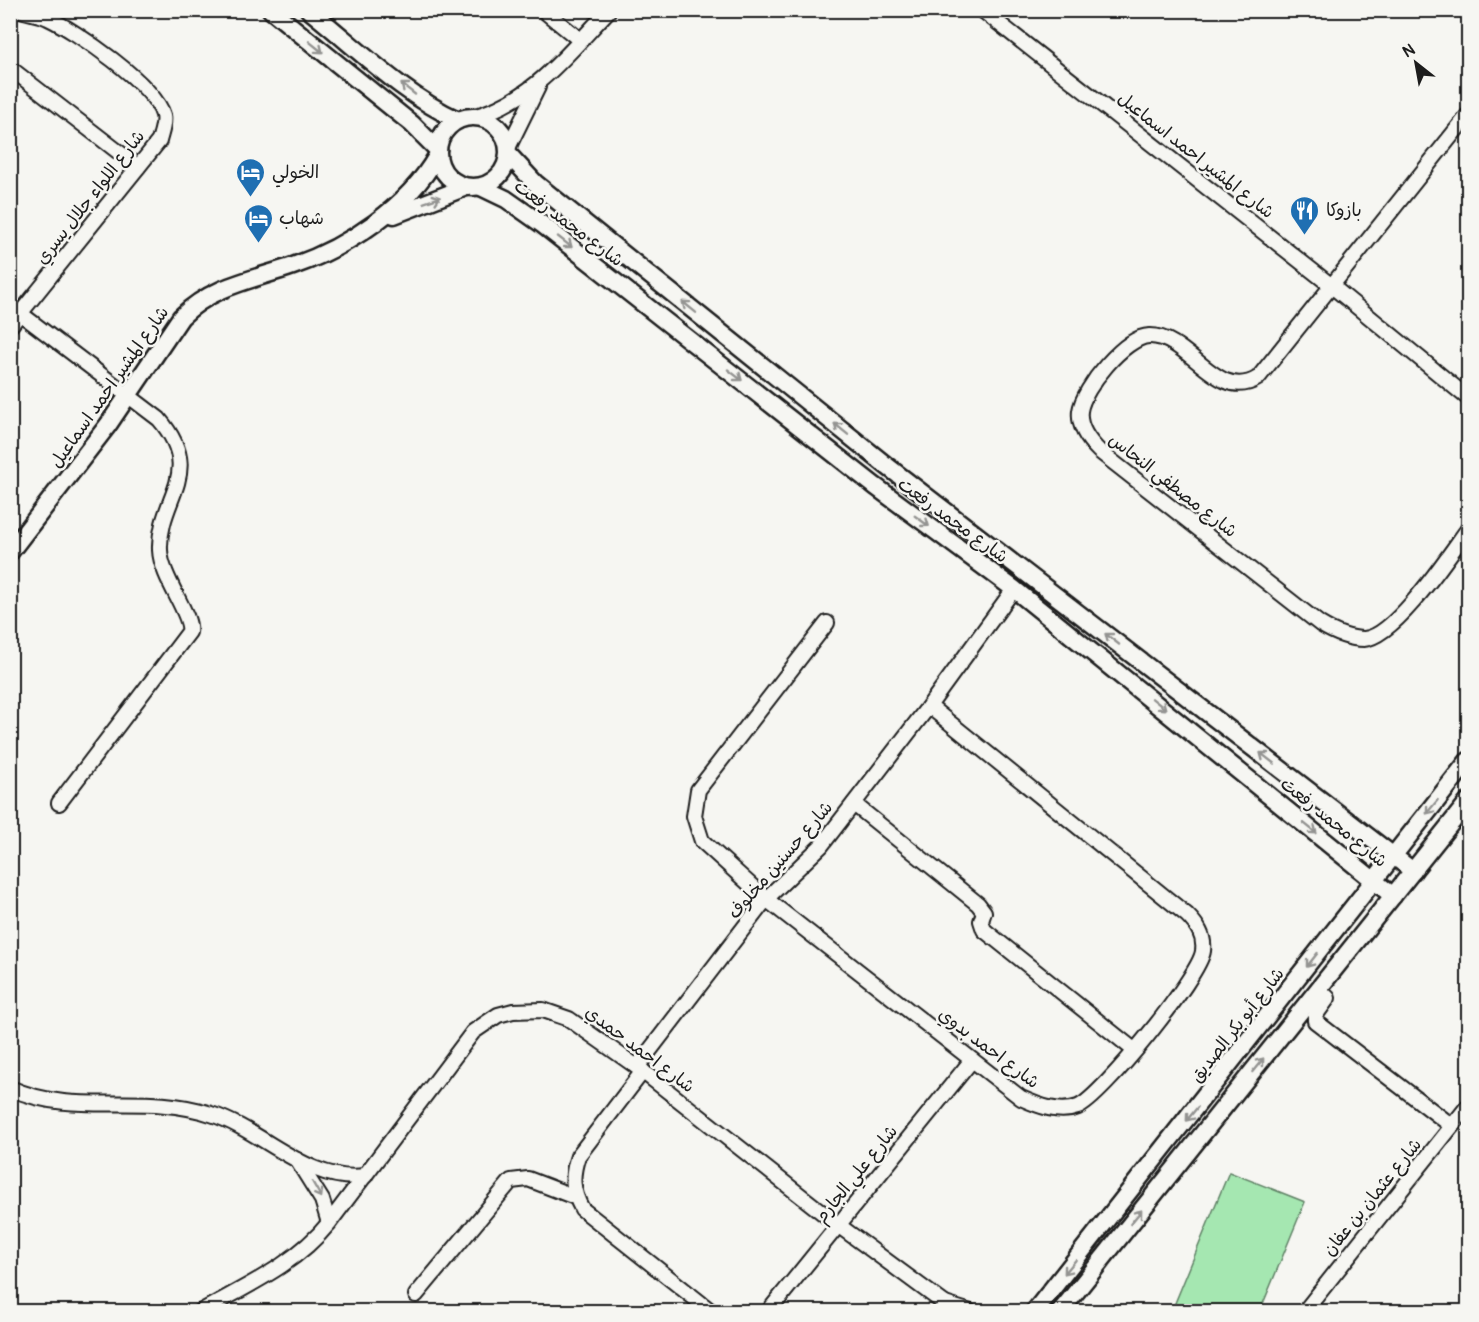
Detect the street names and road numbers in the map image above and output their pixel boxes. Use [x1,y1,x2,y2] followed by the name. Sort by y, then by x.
[1113,87,1279,224] street label: شارع المشير احمد اسماعيل
[31,125,151,270] street label: شارع اللواء جلال يسري
[509,175,628,272] street label: شارع محمد رفعت
[45,302,174,473] street label: شارع المشير احمد اسماعيل
[1101,428,1242,546] street label: شارع مصطفي النحاس
[893,473,1012,568] street label: شارع محمد رفعت
[1276,772,1392,873] street label: شارع محمد رفعت
[723,797,838,924] street label: شارع حسنين مخلوف
[1185,963,1290,1088] street label: شارع أبو بكر الصديق
[580,1001,699,1099] street label: شارع احمد حمدي
[933,1003,1044,1095] street label: شارع احمد بدوي
[810,1121,906,1231] street label: شارع علي الجارم
[1318,1134,1427,1261] street label: شارع عثمان بن عفان

